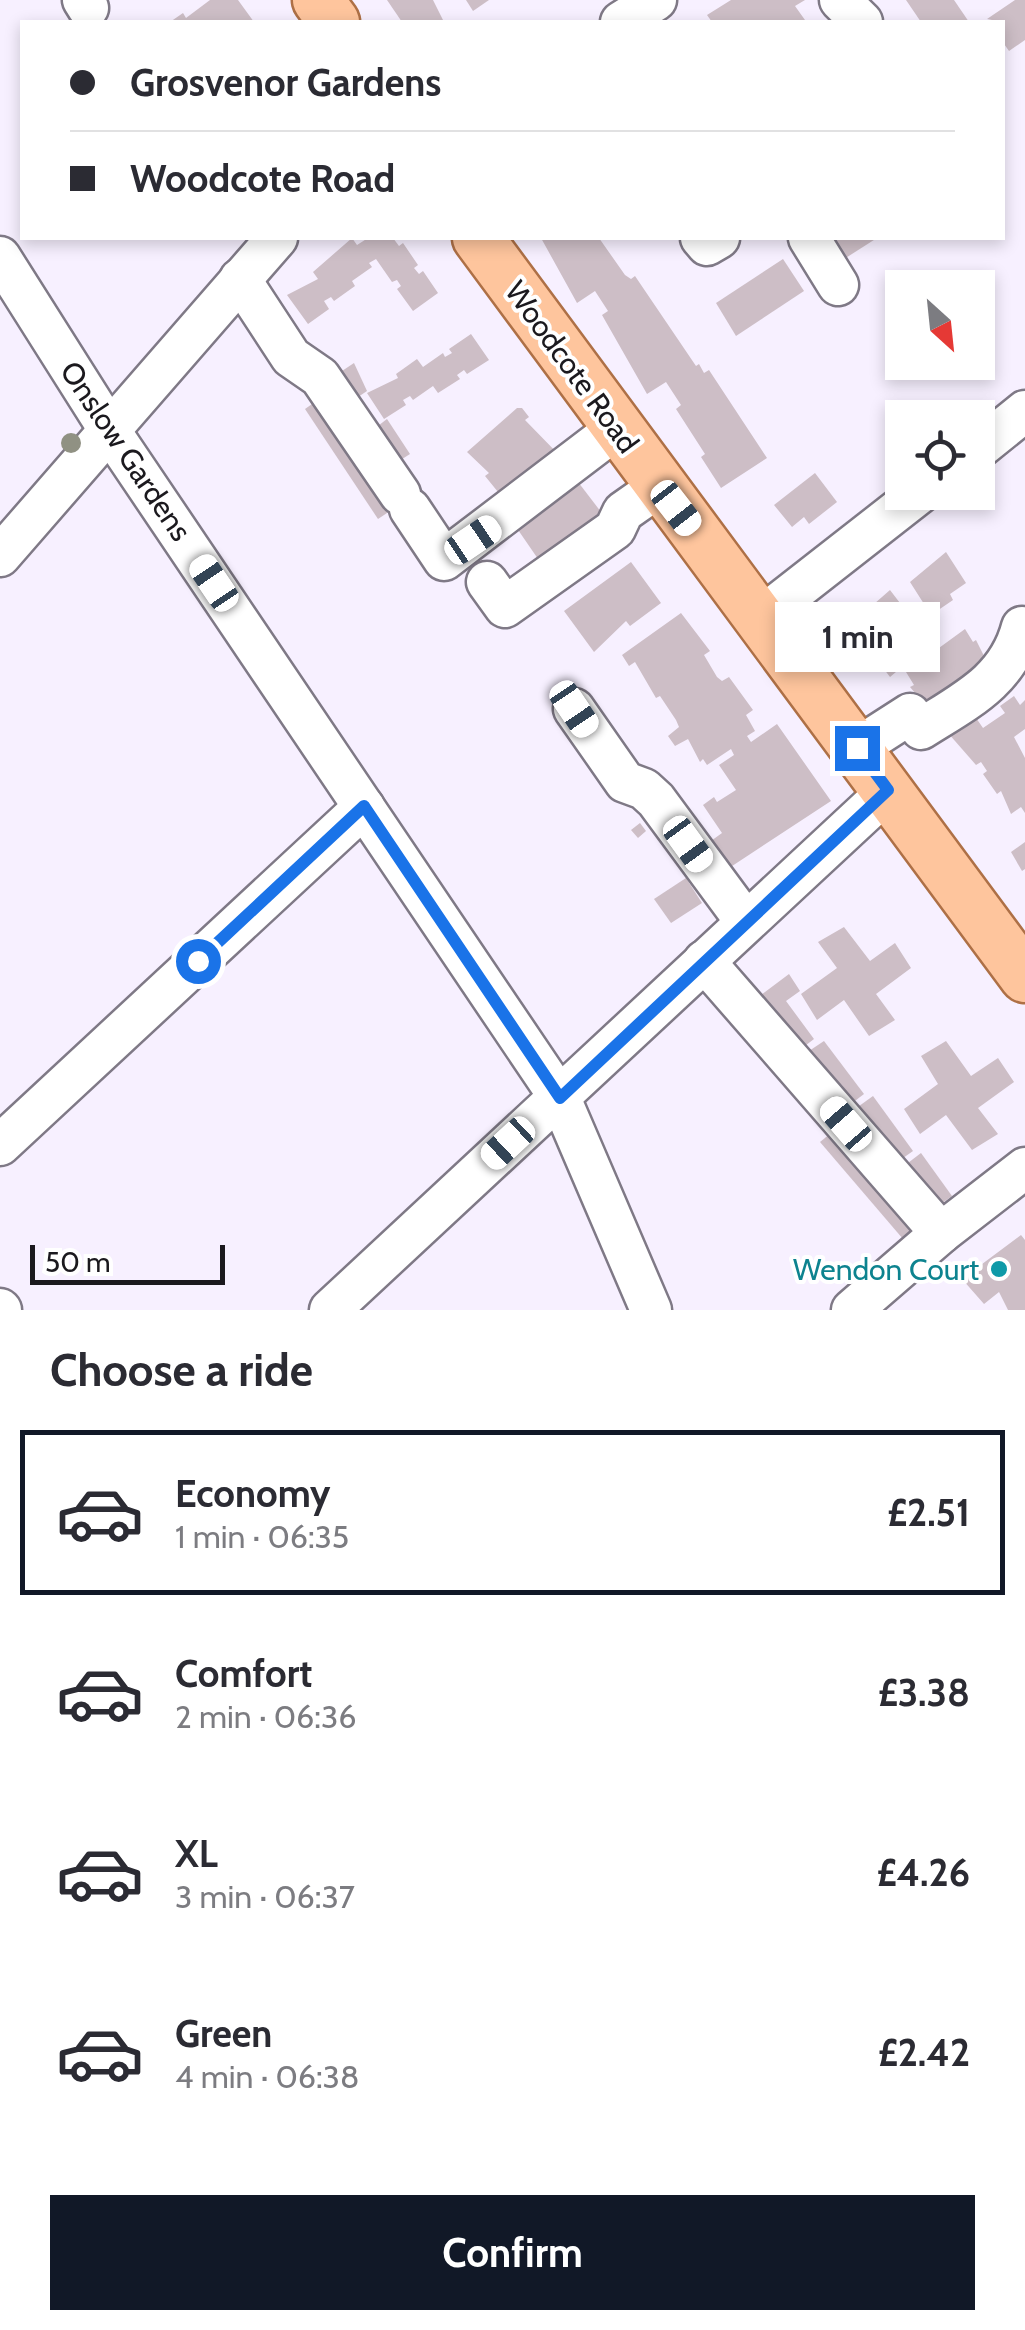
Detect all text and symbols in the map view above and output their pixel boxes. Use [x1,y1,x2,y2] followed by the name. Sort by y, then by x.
[130,59,441,106] text: Grosvenor Gardens
[130,155,395,202] text: Woodcote Road
[885,270,995,380] north arrow
[885,270,995,510] map controls
[497,274,647,460] street label: Woodcote Road
[52,354,200,548] street label: Onslow Gardens
[885,400,995,510] button: locate
[646,475,706,541] car
[440,511,506,569] car
[185,550,243,616] car
[774,603,940,673] callout: 1 min
[821,617,894,656] text: 1 min
[545,676,603,742] car
[835,726,880,771] route end
[658,811,718,877] car
[176,939,221,984] route start
[815,1092,877,1156] car
[476,1112,540,1174] car
[30,1240,225,1284] scale bar
[45,1245,111,1279] text: 50 m
[793,1251,979,1288] place label: Wendon Court
[988,1258,1010,1280] marker: Wendon Court
[50,1343,313,1397] text: Choose a ride
[55,1468,145,1558] icon: car
[175,1470,330,1517] text: Economy
[887,1489,970,1536] text: £2.51
[175,1517,349,1556] text: 1 min · 06:35
[55,1648,145,1738] icon: car
[175,1650,312,1697] text: Comfort
[878,1669,970,1716] text: £3.38
[175,1697,356,1736] text: 2 min · 06:36
[55,1828,145,1918] icon: car
[175,1830,218,1877] text: XL
[877,1849,970,1896] text: £4.26
[175,1877,355,1916] text: 3 min · 06:37
[55,2008,145,2098] icon: car
[175,2010,272,2057] text: Green
[878,2029,970,2076] text: £2.42
[175,2057,359,2096] text: 4 min · 06:38
[50,2195,975,2310] button: Confirm

